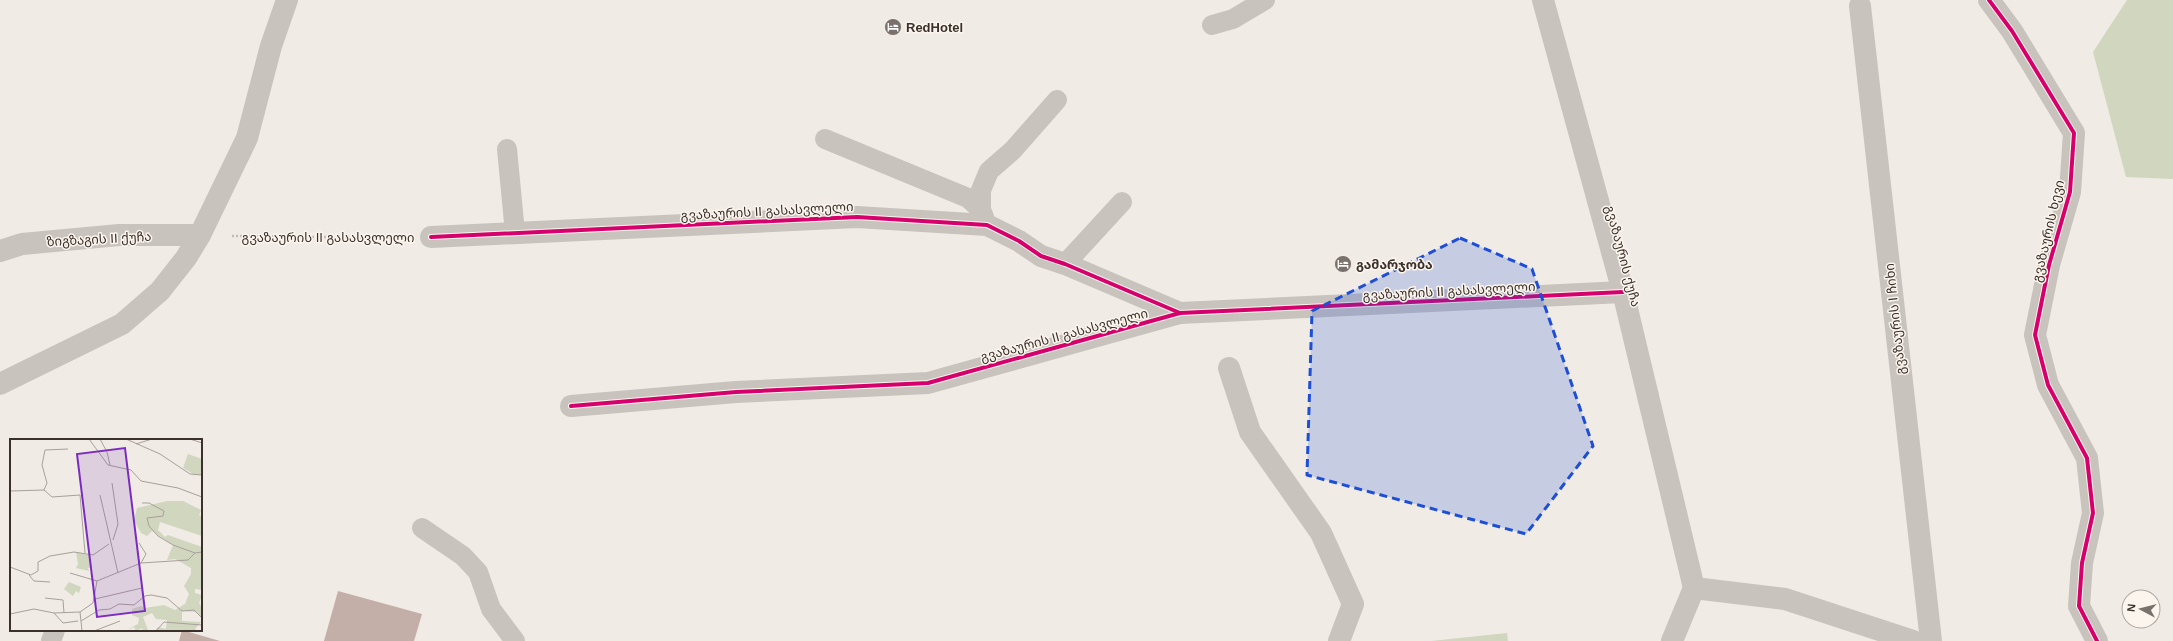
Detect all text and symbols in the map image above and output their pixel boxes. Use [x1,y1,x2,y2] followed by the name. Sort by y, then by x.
[883,17,903,37] hotel icon: RedHotel
[906,20,963,35] place label: RedHotel
[2029,178,2067,284] street label: გვაზაურის ხევი
[680,199,854,224] street label: გვაზაურის II გასასვლელი
[1602,204,1644,308] street label: გვაზაურის ქუჩა
[46,229,152,249] street label: ზიგზაგის II ქუჩა
[242,230,414,246] street label: გვაზაურის II გასასვლელი
[1333,254,1353,274] hotel icon: გამარჯობა
[1356,257,1433,272] place label: გამარჯობა
[1882,263,1908,375] street label: გვაზაურის I ჩიხი
[1362,279,1536,304] street label: გვაზაურის II გასასვლელი
[979,305,1150,366] street label: გვაზაურის II გასასვლელი
[10,439,202,631] inset map
[2121,589,2161,629] north arrow
[2125,603,2138,612] text: N

